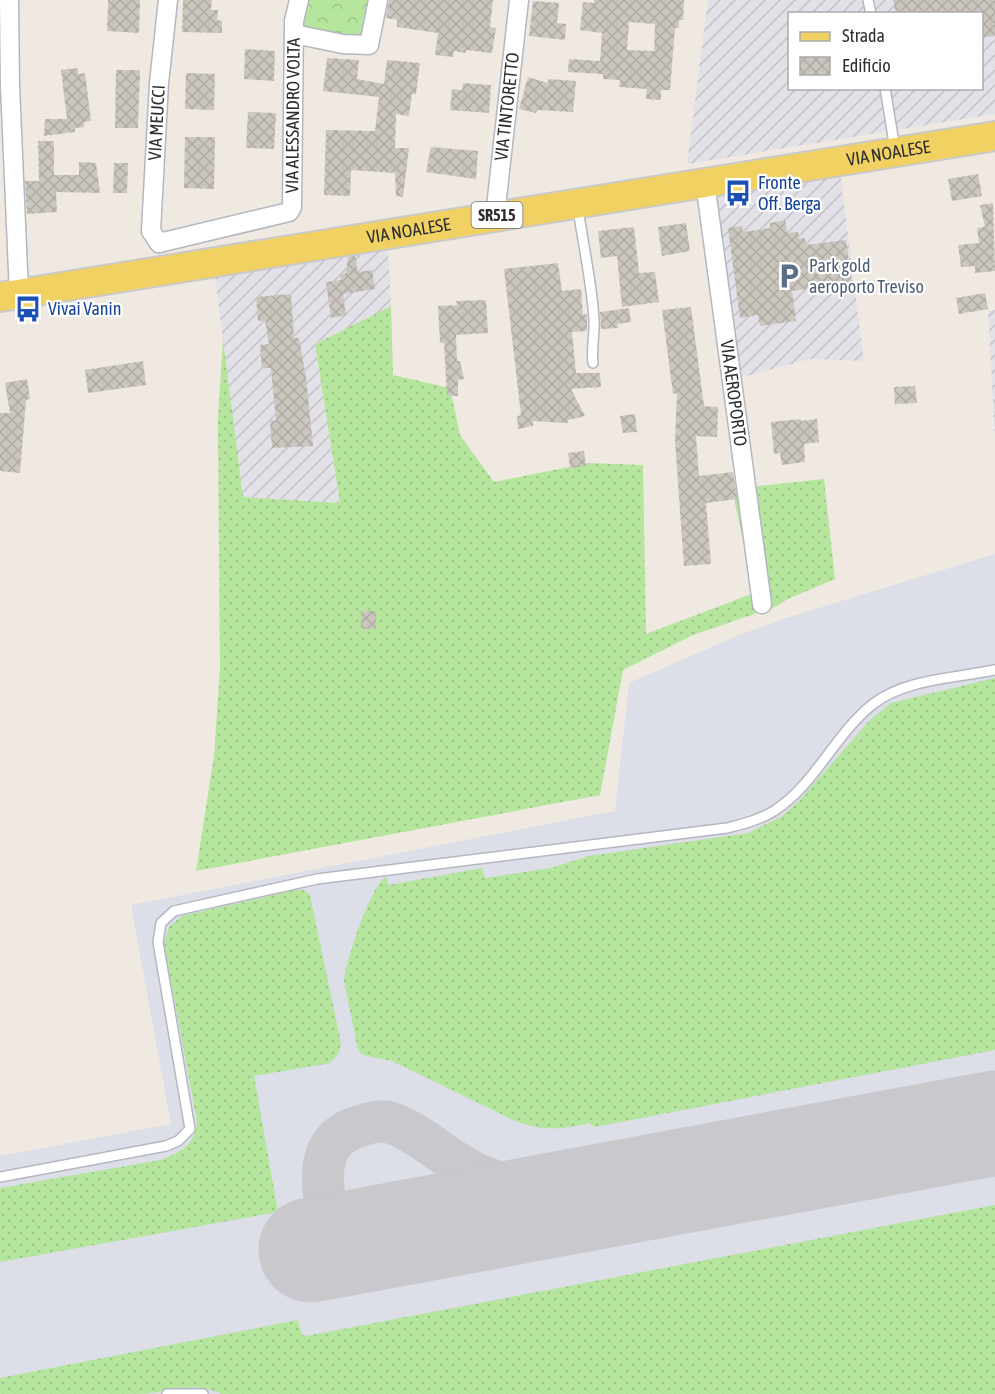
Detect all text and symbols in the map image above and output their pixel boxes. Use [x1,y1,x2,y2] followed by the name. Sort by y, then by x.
[788,12,983,90] legend
[842,25,885,46] text: Strada
[281,38,304,193] street label: VIA ALESSANDRO VOLTA
[490,52,523,162] street label: VIA TINTORETTO
[842,55,891,76] text: Edificio
[144,84,169,161] street label: VIA MEUCCI
[845,136,932,170] street label: VIA NOALESE
[758,172,821,214] place label: Fronte Off. Berga
[723,178,753,208] bus stop icon: Fronte Off. Berga
[472,202,522,228] road number: SR515
[365,213,452,247] street label: VIA NOALESE
[809,255,924,297] place label: Park gold aeroporto Treviso
[774,261,804,291] parking icon: Park gold aeroporto Treviso
[13,294,43,324] bus stop icon: Vivai Vanin
[48,298,121,319] place label: Vivai Vanin
[716,339,752,447] street label: VIA AEROPORTO

